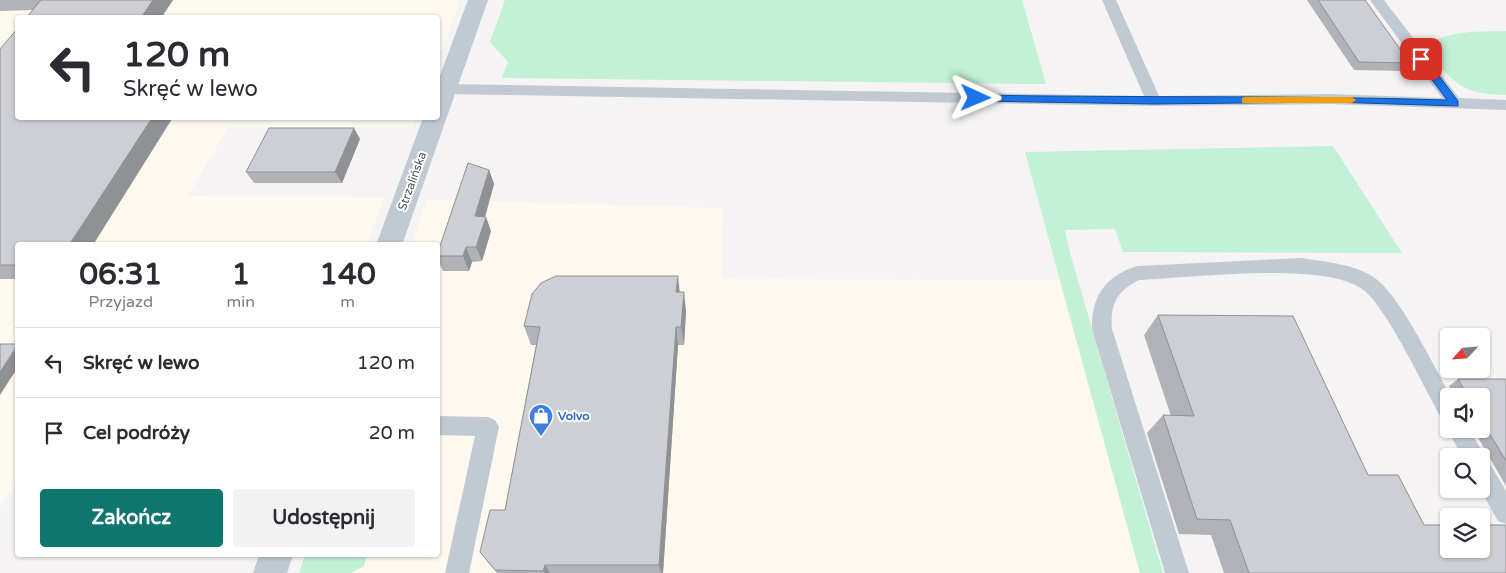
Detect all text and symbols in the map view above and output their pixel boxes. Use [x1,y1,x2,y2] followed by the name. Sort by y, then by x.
[123,34,230,76] text: 120 m
[40,35,105,100] icon: left
[1400,38,1442,80] pin
[1407,45,1435,73] icon: arrive
[949,71,1001,123] position arrow
[123,76,258,102] text: Skręć w lewo
[395,150,429,212] street label: Strzalińska
[79,256,162,293] text: 06:31
[231,256,250,293] text: 1
[319,256,376,293] text: 140
[89,292,153,312] text: Przyjazd
[227,292,255,312] text: min
[340,292,355,312] text: m
[1440,328,1490,378] north arrow
[1440,328,1490,558] map controls
[40,349,68,377] icon: left
[83,352,200,374] text: Skręć w lewo
[357,352,415,374] text: 120 m
[1440,388,1490,438] button: sound
[528,403,554,437] shop icon: Volvo
[558,409,590,423] place label: Volvo
[40,419,68,447] icon: arrive
[83,422,190,444] text: Cel podróży
[369,422,415,444] text: 20 m
[1440,448,1490,498] button: search
[40,489,223,547] button: Zakończ
[233,489,415,547] button: Udostępnij
[1440,508,1490,558] button: layers

